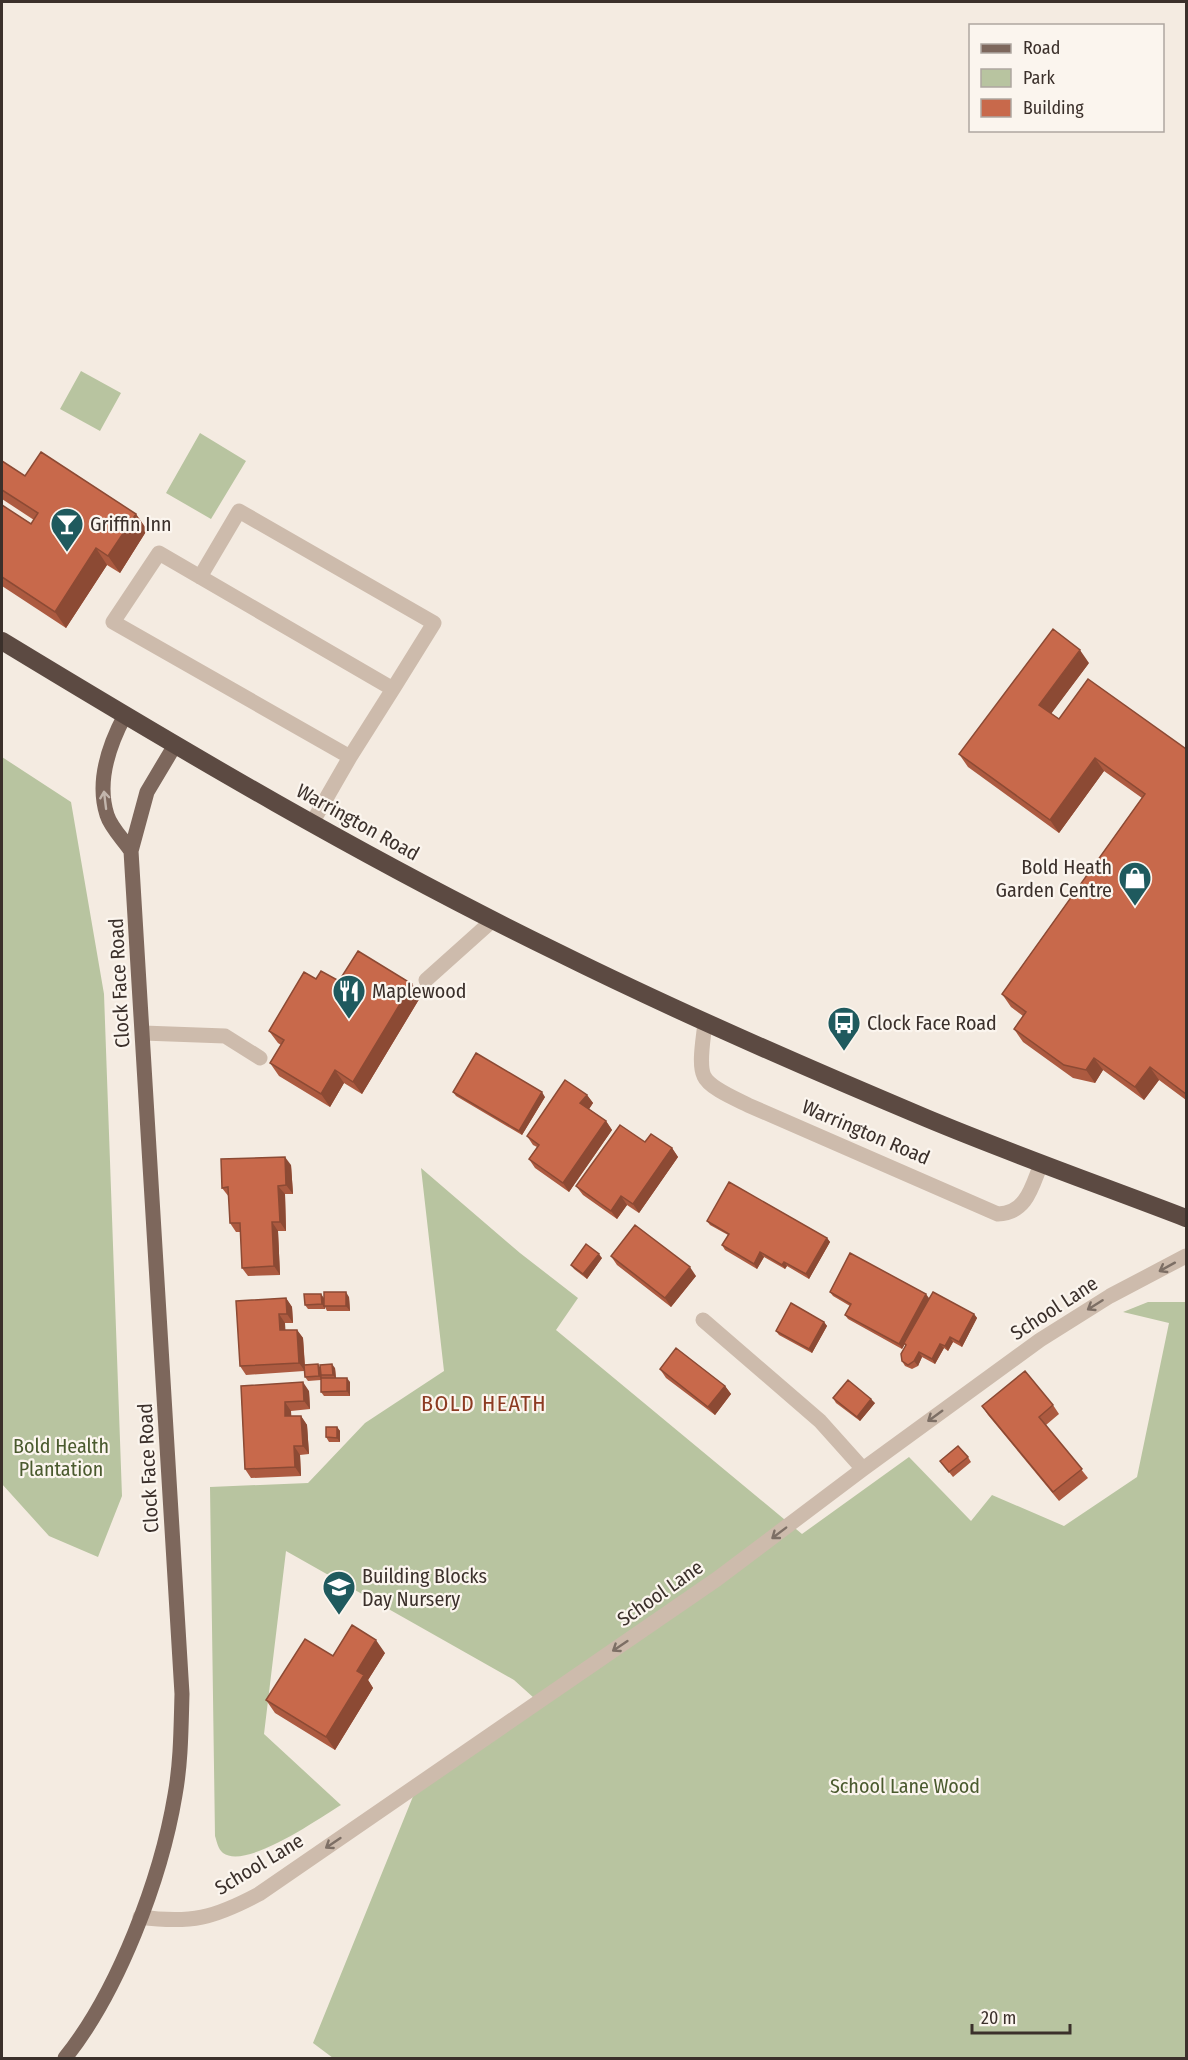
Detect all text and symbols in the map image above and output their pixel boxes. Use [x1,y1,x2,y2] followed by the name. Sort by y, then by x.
[969,24,1164,132] legend
[1023,37,1060,59] text: Road
[1023,67,1056,89] text: Park
[1023,97,1084,119] text: Building
[49,506,85,553] bar icon: Griffin Inn
[90,512,172,536] place label: Griffin Inn
[292,778,424,866] street label: Warrington Road
[99,791,110,810] one-way arrow
[995,855,1112,902] place label: Bold Heath Garden Centre
[1117,860,1153,907] shop icon: Bold Heath Garden Centre
[104,918,134,1048] street label: Clock Face Road
[331,973,367,1020] restaurant icon: Maplewood
[372,979,467,1003] place label: Maplewood
[826,1005,862,1052] bus stop icon: Clock Face Road
[867,1011,997,1035] place label: Clock Face Road
[798,1094,934,1170] street label: Warrington Road
[1158,1262,1176,1273] one-way arrow
[1006,1271,1102,1345] street label: School Lane
[1087,1300,1104,1312] one-way arrow
[421,1390,547,1417] district label: BOLD HEATH
[133,1403,163,1533] street label: Clock Face Road
[928,1410,944,1422] one-way arrow
[13,1434,109,1481] park label: Bold Health Plantation
[771,1526,787,1539] one-way arrow
[613,1555,707,1631] street label: School Lane
[362,1564,487,1611] place label: Building Blocks Day Nursery
[321,1569,357,1616] school or university icon: Building Blocks Day Nursery
[612,1640,629,1652] one-way arrow
[830,1774,980,1798] park label: School Lane Wood
[210,1828,308,1900] street label: School Lane
[325,1837,342,1849] one-way arrow
[972,1997,1070,2035] scale bar
[981,2007,1016,2029] text: 20 m

